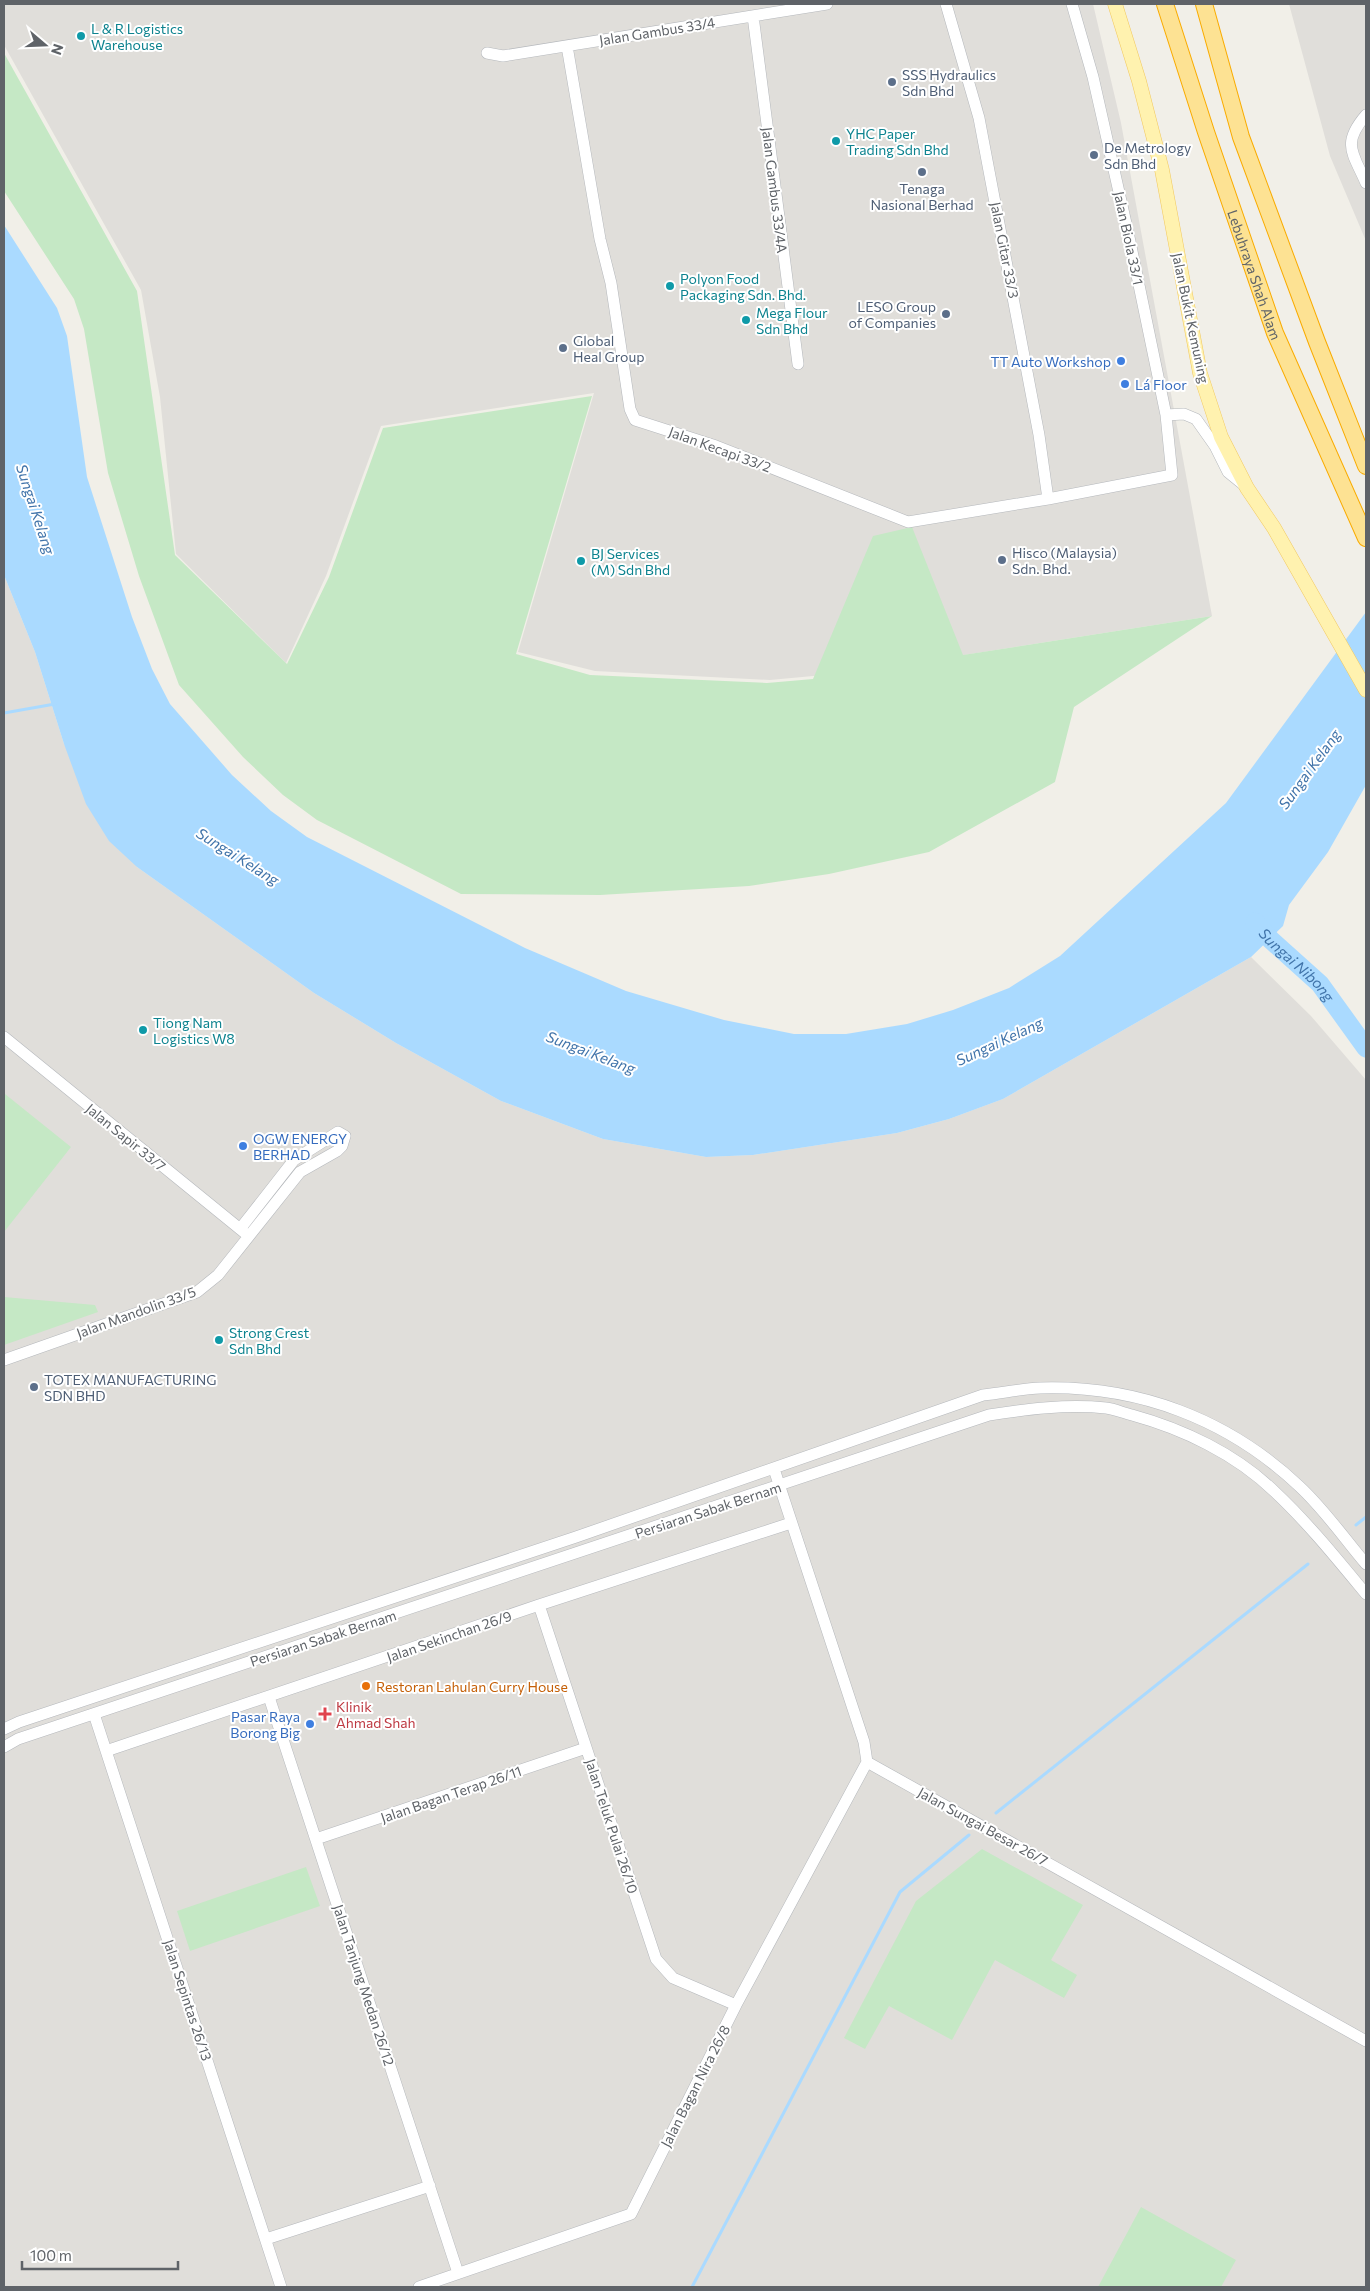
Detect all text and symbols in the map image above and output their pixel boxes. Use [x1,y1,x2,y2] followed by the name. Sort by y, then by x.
[598,13,717,49] street label: Jalan Gambus 33/4
[20,20,70,70] north arrow
[91,20,183,53] place label: L & R Logistics Warehouse
[75,30,87,42] marker: L & R Logistics Warehouse
[48,42,68,57] text: N
[902,66,996,99] place label: SSS Hydraulics Sdn Bhd
[886,76,898,88] marker: SSS Hydraulics Sdn Bhd
[846,125,949,158] place label: YHC Paper Trading Sdn Bhd
[759,126,791,254] street label: Jalan Gambus 33/4A
[830,135,842,147] marker: YHC Paper Trading Sdn Bhd
[1104,139,1191,172] place label: De Metrology Sdn Bhd
[1088,149,1100,161] marker: De Metrology Sdn Bhd
[916,166,928,178] marker: Tenaga Nasional Berhad
[870,180,974,213] place label: Tenaga Nasional Berhad
[1111,190,1147,286] street label: Jalan Biola 33/1
[987,200,1023,300] street label: Jalan Gitar 33/3
[1225,207,1285,342] street label: Lebuhraya Shah Alam
[1169,251,1213,385] street label: Jalan Bukit Kemuning
[680,270,806,303] place label: Polyon Food Packaging Sdn. Bhd.
[664,280,676,292] marker: Polyon Food Packaging Sdn. Bhd.
[848,298,936,331] place label: LESO Group of Companies
[756,304,828,337] place label: Mega Flour Sdn Bhd
[940,308,952,320] marker: LESO Group of Companies
[740,314,752,326] marker: Mega Flour Sdn Bhd
[573,332,645,365] place label: Global Heal Group
[557,342,569,354] marker: Global Heal Group
[990,353,1111,370] place label: TT Auto Workshop
[1115,355,1127,367] marker: TT Auto Workshop
[1135,376,1187,393] place label: Lá Floor
[1119,378,1131,390] marker: Lá Floor
[666,423,774,475] street label: Jalan Kecapi 33/2
[13,462,59,557] water label: Sungai Kelang
[1012,544,1117,577] place label: Hisco (Malaysia) Sdn. Bhd.
[591,545,670,578] place label: BJ Services (M) Sdn Bhd
[996,554,1008,566] marker: Hisco (Malaysia) Sdn. Bhd.
[575,555,587,567] marker: BJ Services (M) Sdn Bhd
[1274,725,1344,812] water label: Sungai Kelang
[193,823,283,889] water label: Sungai Kelang
[1256,924,1339,1006] water label: Sungai Nibong
[953,1013,1046,1069] water label: Sungai Kelang
[153,1014,235,1047] place label: Tiong Nam Logistics W8
[137,1024,149,1036] marker: Tiong Nam Logistics W8
[544,1027,639,1078] water label: Sungai Kelang
[83,1100,169,1174] street label: Jalan Sapir 33/7
[253,1130,347,1163] place label: OGW ENERGY BERHAD
[237,1140,249,1152] marker: OGW ENERGY BERHAD
[74,1282,198,1342] street label: Jalan Mandolin 33/5
[229,1324,309,1357] place label: Strong Crest Sdn Bhd
[213,1334,225,1346] marker: Strong Crest Sdn Bhd
[44,1371,216,1404] place label: TOTEX MANUFACTURING SDN BHD
[28,1381,40,1393] marker: TOTEX MANUFACTURING SDN BHD
[633,1478,783,1542] street label: Persiaran Sabak Bernam
[248,1606,398,1670] street label: Persiaran Sabak Bernam
[384,1607,514,1665] street label: Jalan Sekinchan 26/9
[376,1678,568,1695] place label: Restoran Lahulan Curry House
[360,1680,372,1692] marker: Restoran Lahulan Curry House
[336,1698,416,1731] place label: Klinik Ahmad Shah
[318,1707,332,1721] marker: Klinik Ahmad Shah
[230,1708,300,1741] place label: Pasar Raya Borong Big
[304,1718,316,1730] marker: Pasar Raya Borong Big
[582,1756,642,1896] street label: Jalan Teluk Pulai 26/10
[378,1762,524,1826] street label: Jalan Bagan Terap 26/11
[915,1783,1051,1869] street label: Jalan Sungai Besar 26/7
[330,1902,398,2068] street label: Jalan Tanjung Medan 26/12
[160,1937,216,2063] street label: Jalan Sepintas 26/13
[657,2022,733,2150] street label: Jalan Bagan Nira 26/8
[22,2238,179,2270] scale bar
[30,2246,72,2264] text: 100 m

